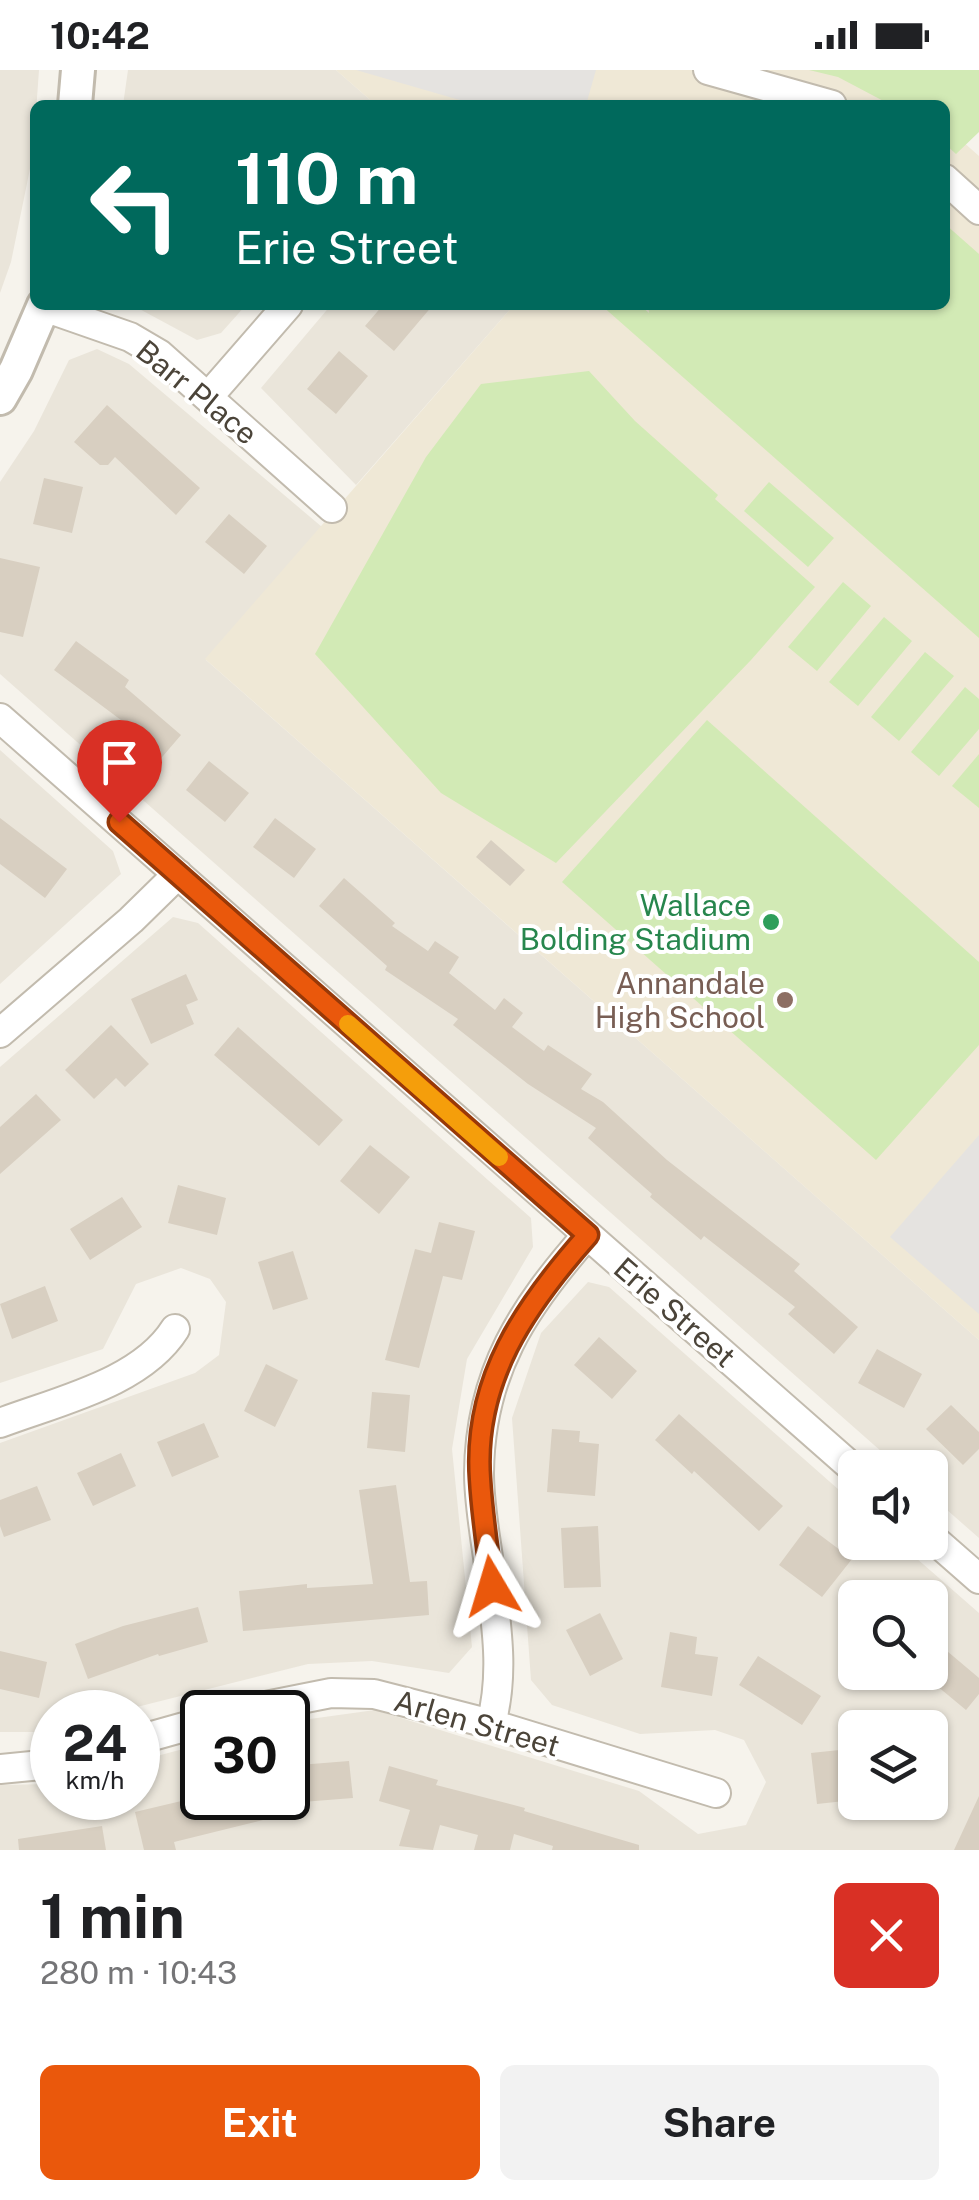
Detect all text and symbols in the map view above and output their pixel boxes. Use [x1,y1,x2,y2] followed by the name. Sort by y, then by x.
[50,13,150,58] text: 10:42
[235,137,419,220] text: 110 m
[70,140,200,270] icon: left
[235,221,459,274] text: Erie Street
[129,332,265,452] street label: Barr Place
[77,720,162,823] pin
[92,735,147,790] icon: arrive
[520,887,751,957] place label: Wallace Bolding Stadium
[760,911,782,933] marker: Wallace Bolding Stadium
[595,965,765,1035] place label: Annandale High School
[774,989,796,1011] marker: Annandale High School
[607,1250,743,1374] street label: Erie Street
[838,1450,948,1820] map controls
[838,1450,948,1560] button: sound
[440,1534,544,1638] position arrow
[838,1580,948,1690] button: search
[390,1682,564,1764] street label: Arlen Street
[180,1690,310,1820] speed limit sign: 30
[838,1710,948,1820] button: layers
[63,1713,127,1772] text: 24
[66,1765,124,1795] text: km/h
[40,1881,185,1952] text: 1 min
[834,1883,939,1988] button: close
[40,1954,237,1991] text: 280 m · 10:43
[40,2065,480,2180] button: Exit
[500,2065,939,2180] button: Share

